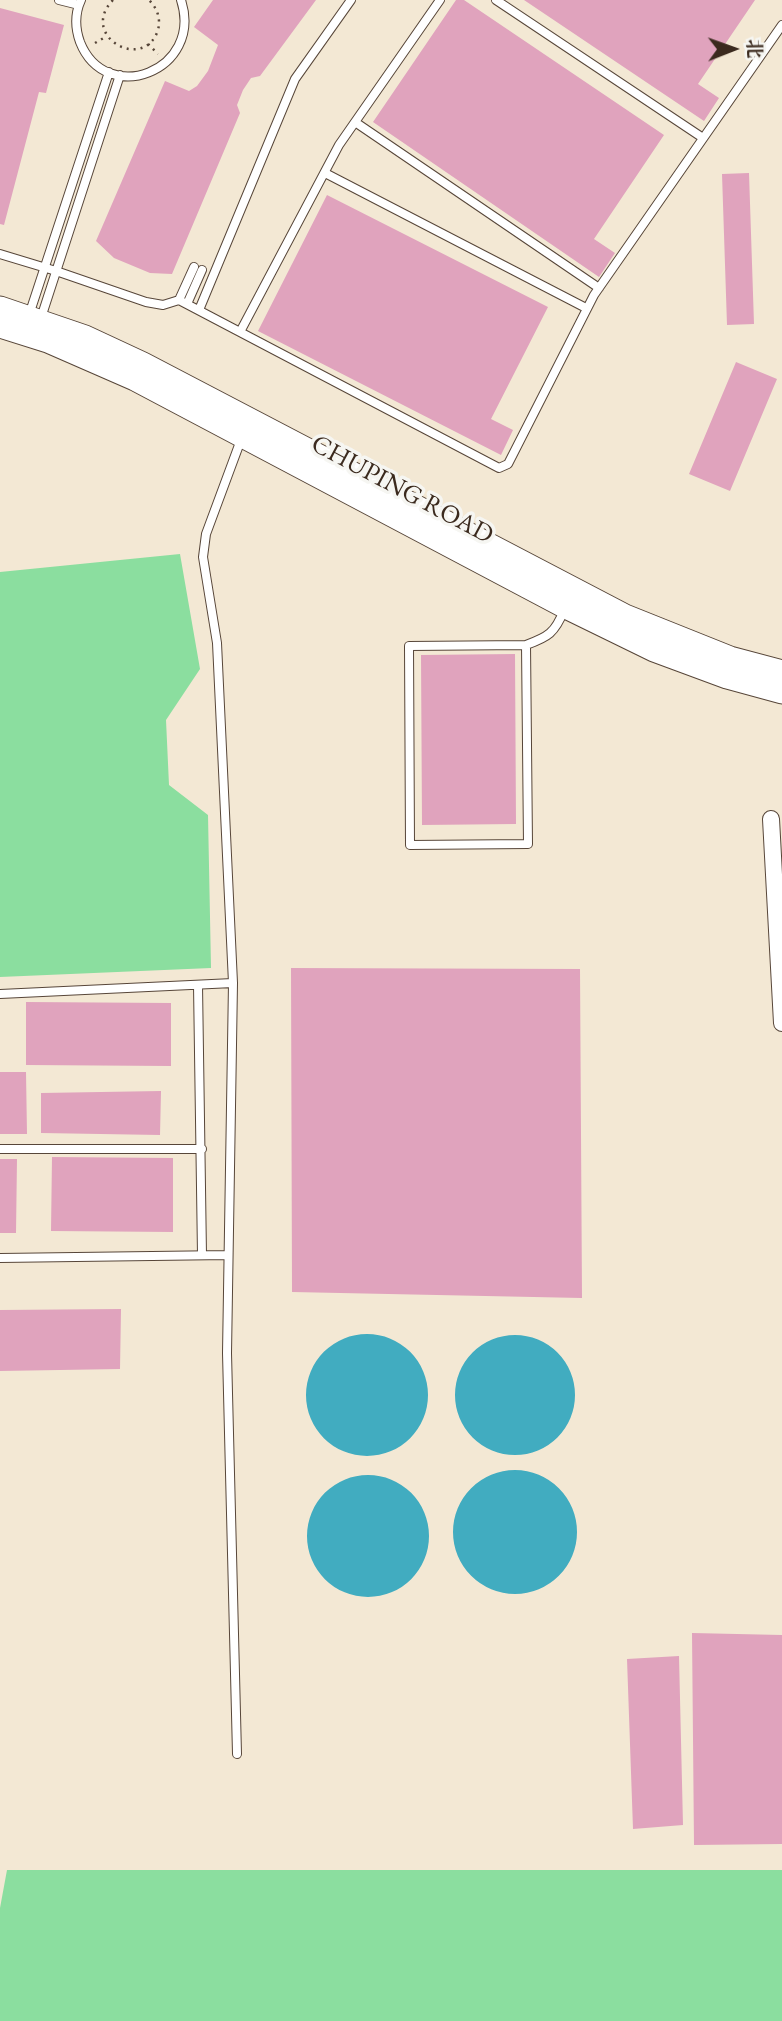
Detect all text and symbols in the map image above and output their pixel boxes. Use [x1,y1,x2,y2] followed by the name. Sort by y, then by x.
[698,14,768,84] north arrow
[742,39,767,58] text: 北
[306,429,498,551] street label: CHUPING ROAD

